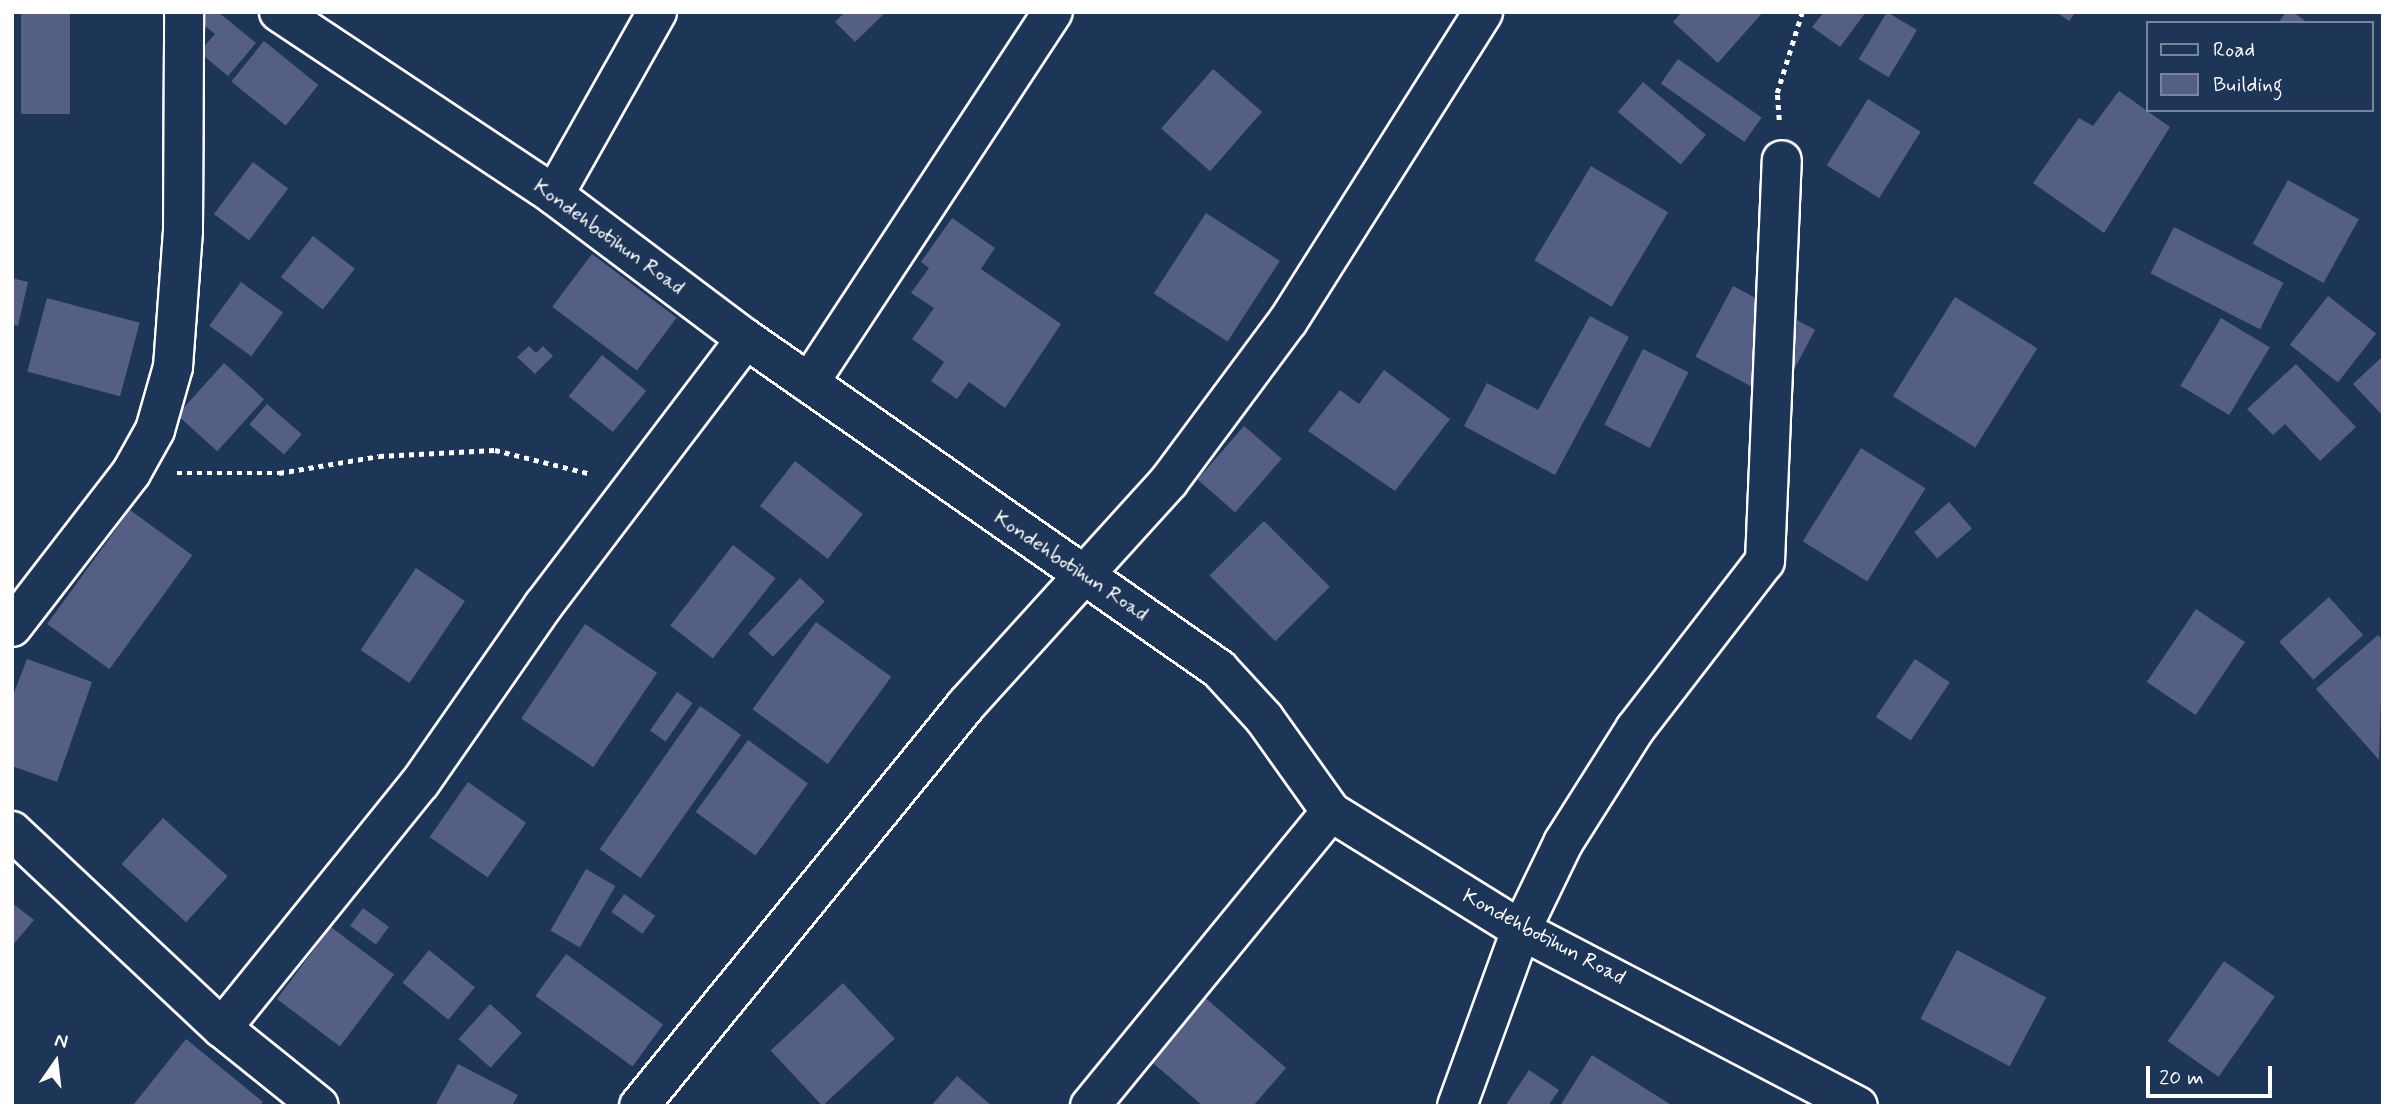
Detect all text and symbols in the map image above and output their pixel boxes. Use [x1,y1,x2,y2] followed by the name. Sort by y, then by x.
[2146,21,2374,112] legend
[2213,36,2255,64] text: Road
[2213,71,2283,99] text: Building
[530,175,688,299] street label: Kondehbotihun Road
[990,506,1152,626] street label: Kondehbotihun Road
[1460,884,1628,990] street label: Kondehbotihun Road
[21,1027,91,1097] north arrow
[52,1027,70,1055] text: N
[2150,1052,2276,1096] scale bar
[2159,1064,2204,1092] text: 20 m

